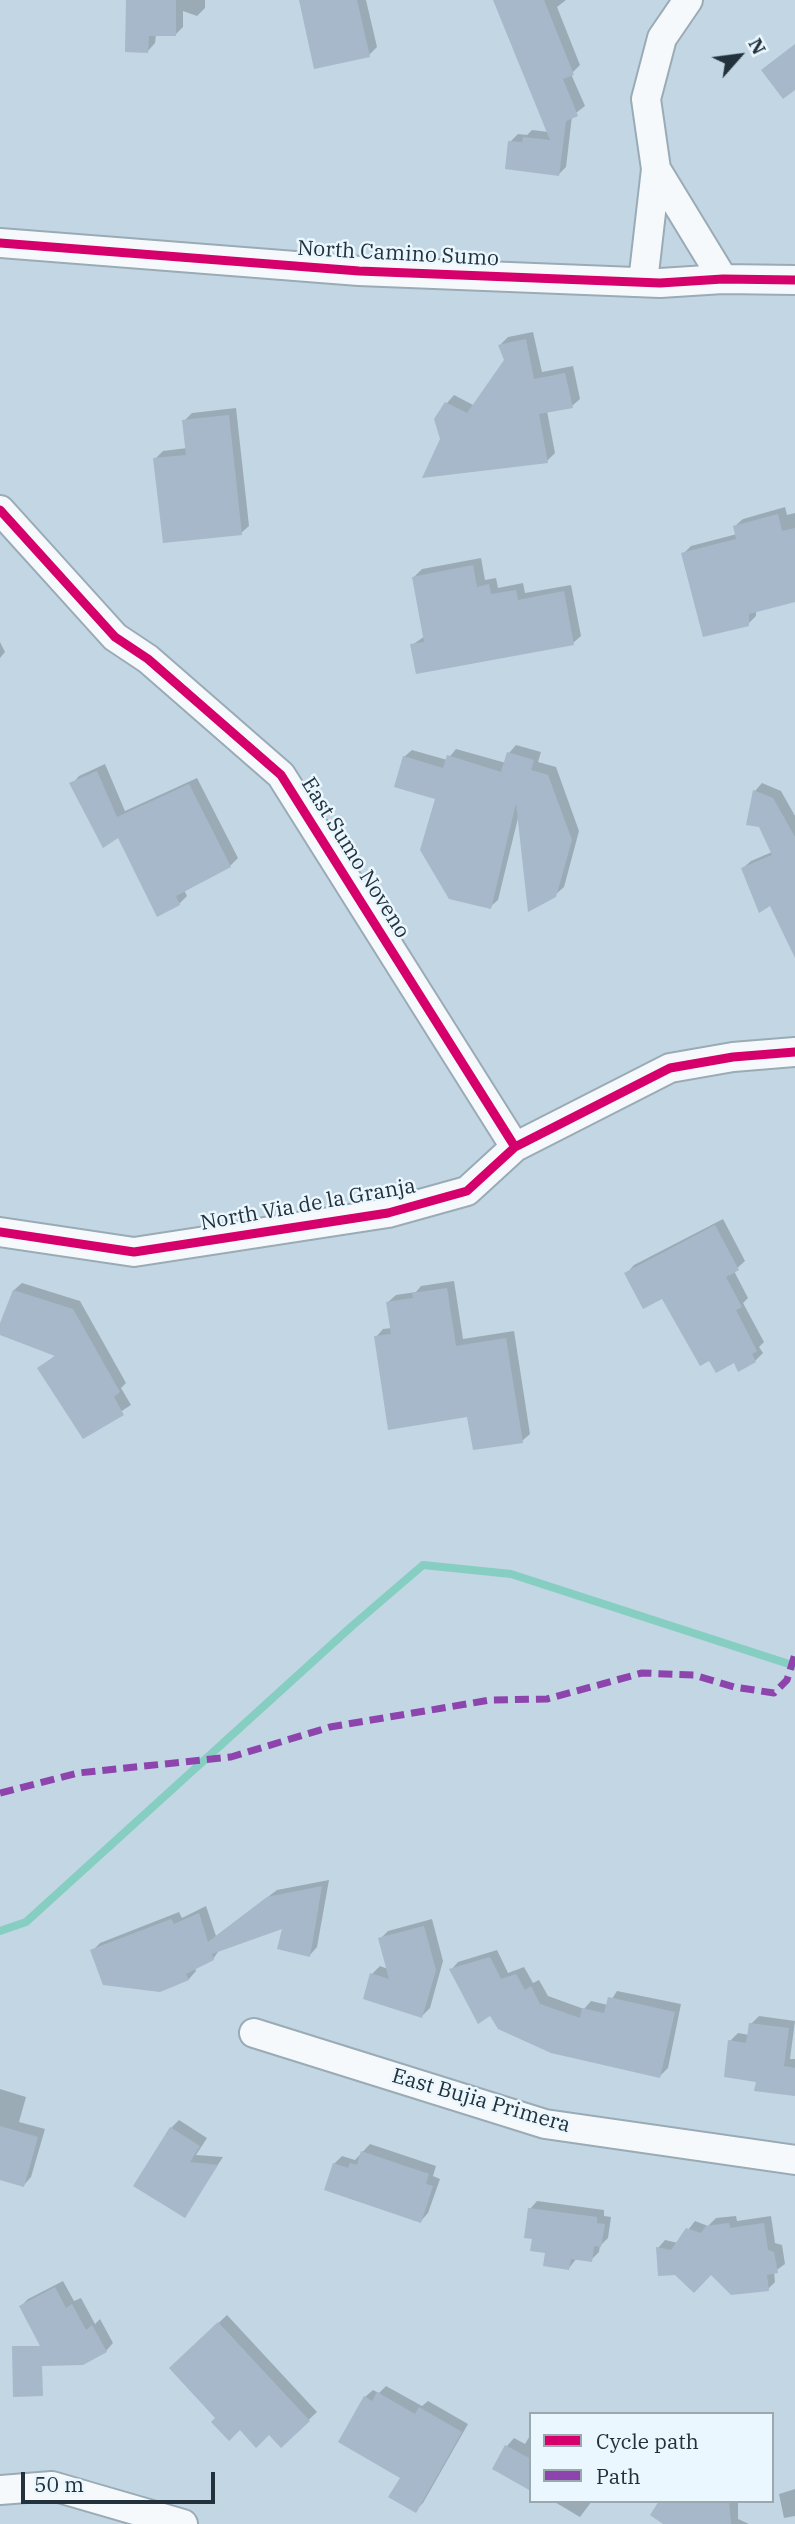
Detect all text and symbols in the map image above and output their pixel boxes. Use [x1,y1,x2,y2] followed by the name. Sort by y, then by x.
[704,21,774,91] north arrow
[743,34,772,58] text: N
[297,236,499,272] street label: North Camino Sumo
[295,773,415,943] street label: East Sumo Noveno
[198,1174,418,1236] street label: North Via de la Granja
[389,2063,573,2139] street label: East Bujia Primera
[529,2412,774,2503] legend
[596,2427,699,2455] text: Cycle path
[24,2458,219,2502] scale bar
[596,2462,641,2490] text: Path
[34,2470,84,2498] text: 50 m

